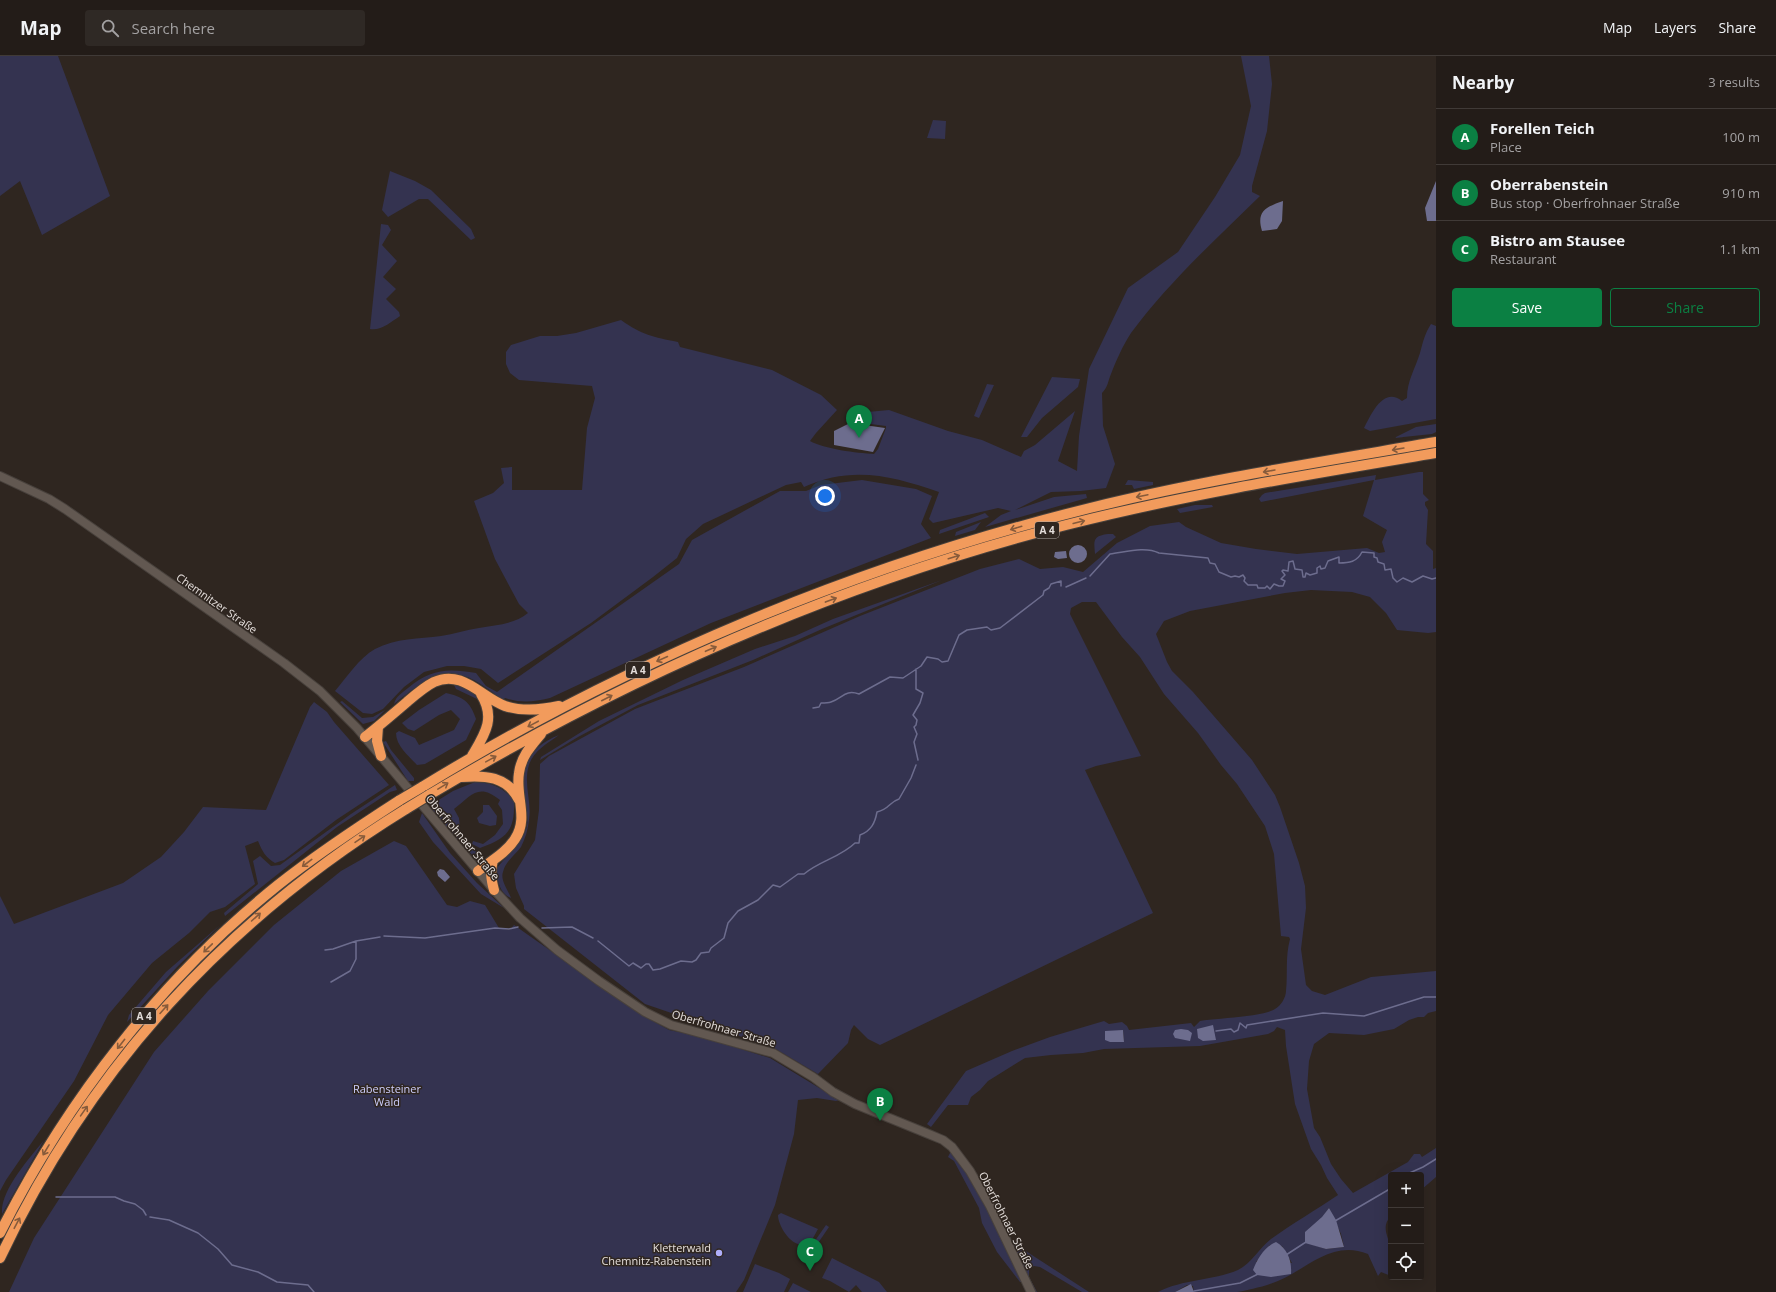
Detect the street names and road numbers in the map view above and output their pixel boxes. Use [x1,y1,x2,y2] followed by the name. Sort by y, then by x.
[1035,522,1059,538] road number: A 4
[173,569,261,637] street label: Chemnitzer Straße
[626,662,650,678] road number: A 4
[423,791,503,883] street label: Oberfrohnaer Straße
[670,1006,778,1050] street label: Oberfrohnaer Straße
[132,1008,156,1024] road number: A 4
[976,1169,1038,1271] street label: Oberfrohnaer Straße

